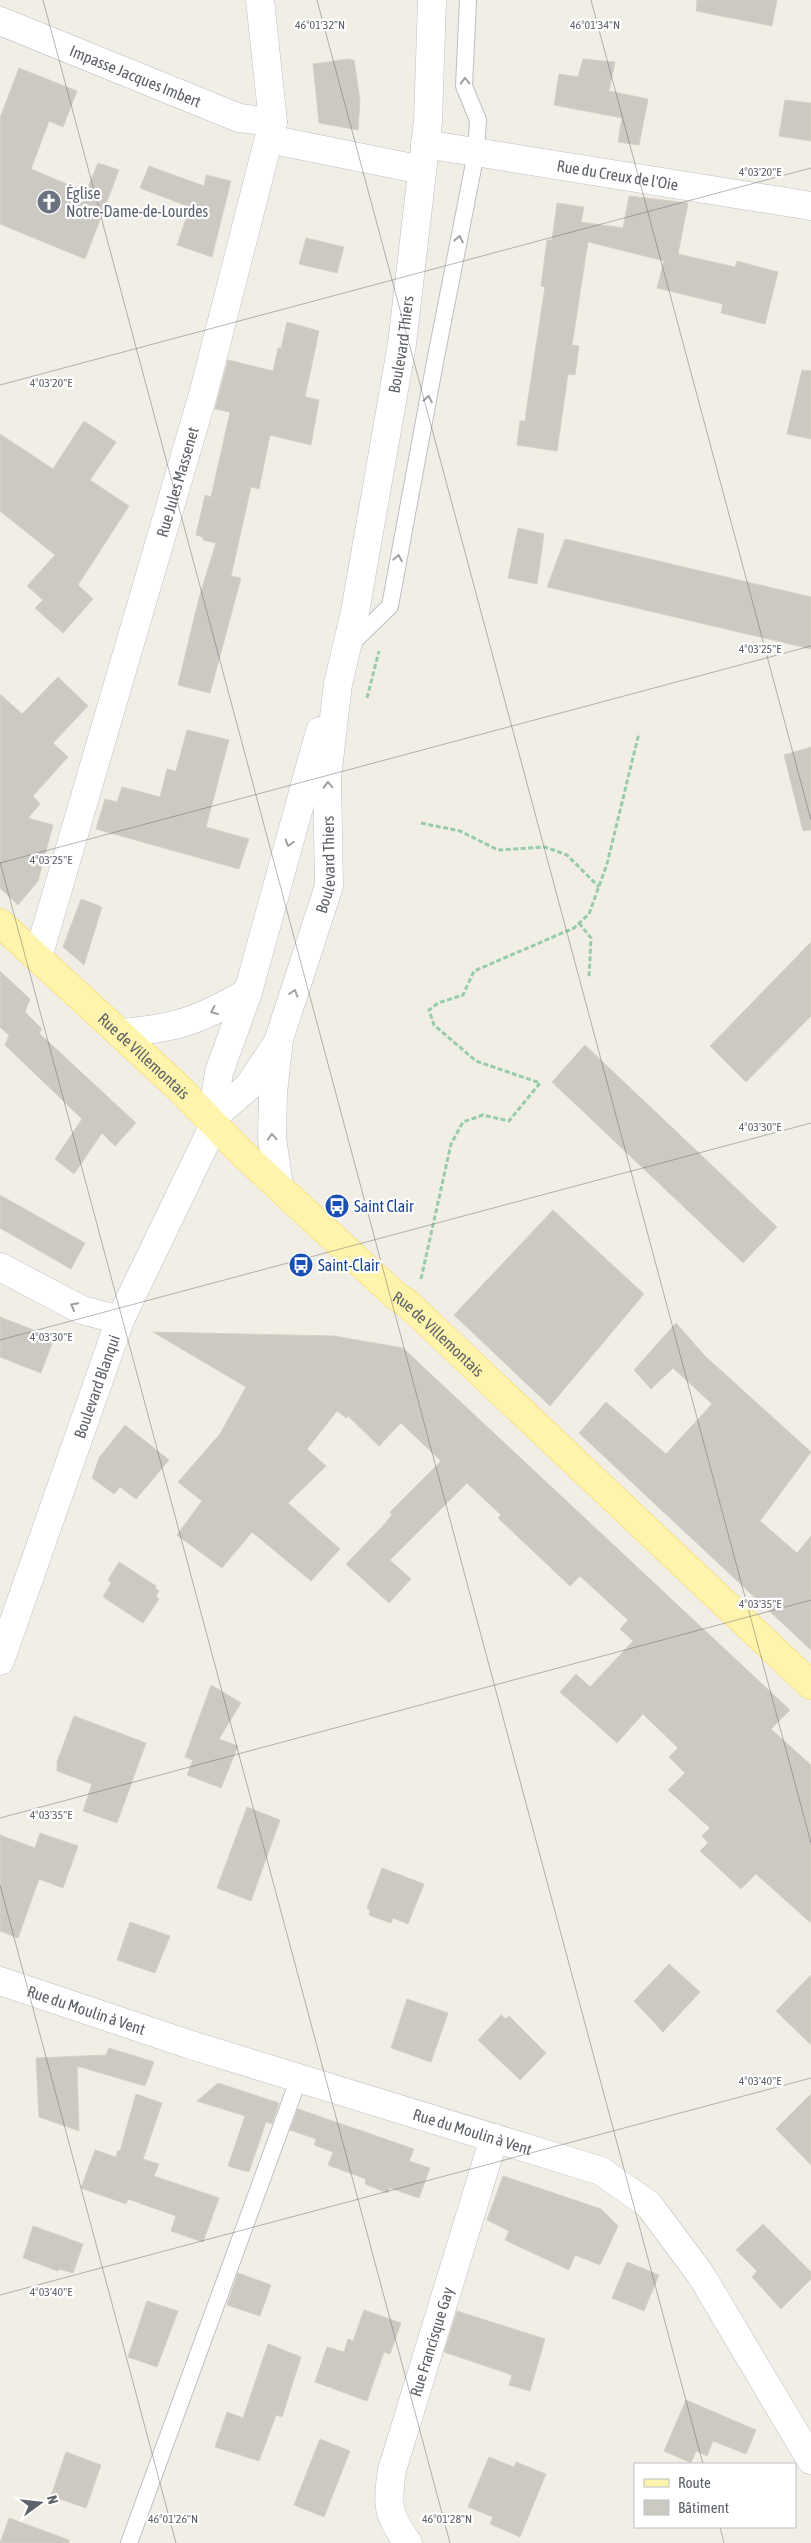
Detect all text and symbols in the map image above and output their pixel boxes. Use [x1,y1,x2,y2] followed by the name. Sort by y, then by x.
[295,18,345,32] text: 46°01'32"N
[570,18,620,32] text: 46°01'34"N
[67,41,204,111] street label: Impasse Jacques Imbert
[460,76,470,84] one-way arrow
[556,156,679,194] street label: Rue du Creux de l'Oie
[739,165,781,179] text: 4°03'20"E
[66,184,209,220] place label: Église Notre-Dame-de-Lourdes
[36,189,62,215] church icon: Église Notre-Dame-de-Lourdes
[453,235,464,244] one-way arrow
[385,294,417,395] street label: Boulevard Thiers
[30,376,72,390] text: 4°03'20"E
[422,394,432,403] one-way arrow
[153,425,202,539] street label: Rue Jules Massenet
[393,554,403,563] one-way arrow
[739,642,781,656] text: 4°03'25"E
[322,781,333,789] one-way arrow
[312,815,338,915] street label: Boulevard Thiers
[284,839,294,847] one-way arrow
[30,853,72,867] text: 4°03'25"E
[288,989,298,997] one-way arrow
[210,1004,219,1015] one-way arrow
[95,1009,194,1103] street label: Rue de Villemontais
[739,1120,781,1134] text: 4°03'30"E
[267,1132,278,1140] one-way arrow
[324,1193,350,1219] bus stop icon: Saint Clair
[354,1197,414,1215] place label: Saint Clair
[288,1252,314,1278] bus stop icon: Saint-Clair
[318,1256,380,1274] place label: Saint-Clair
[390,1287,488,1380] street label: Rue de Villemontais
[70,1302,79,1312] one-way arrow
[30,1330,72,1344] text: 4°03'30"E
[70,1332,123,1441] street label: Boulevard Blanqui
[739,1597,781,1611] text: 4°03'35"E
[30,1808,72,1822] text: 4°03'35"E
[25,1982,148,2038] street label: Rue du Moulin à Vent
[739,2074,781,2088] text: 4°03'40"E
[411,2105,535,2158] street label: Rue du Moulin à Vent
[406,2284,458,2399] street label: Rue Francisque Gay
[30,2285,72,2299] text: 4°03'40"E
[634,2463,796,2528] legend
[678,2474,711,2491] text: Route
[15,2478,65,2528] north arrow
[44,2494,61,2506] text: N
[678,2499,729,2516] text: Bâtiment
[148,2512,198,2526] text: 46°01'26"N
[422,2512,472,2526] text: 46°01'28"N

